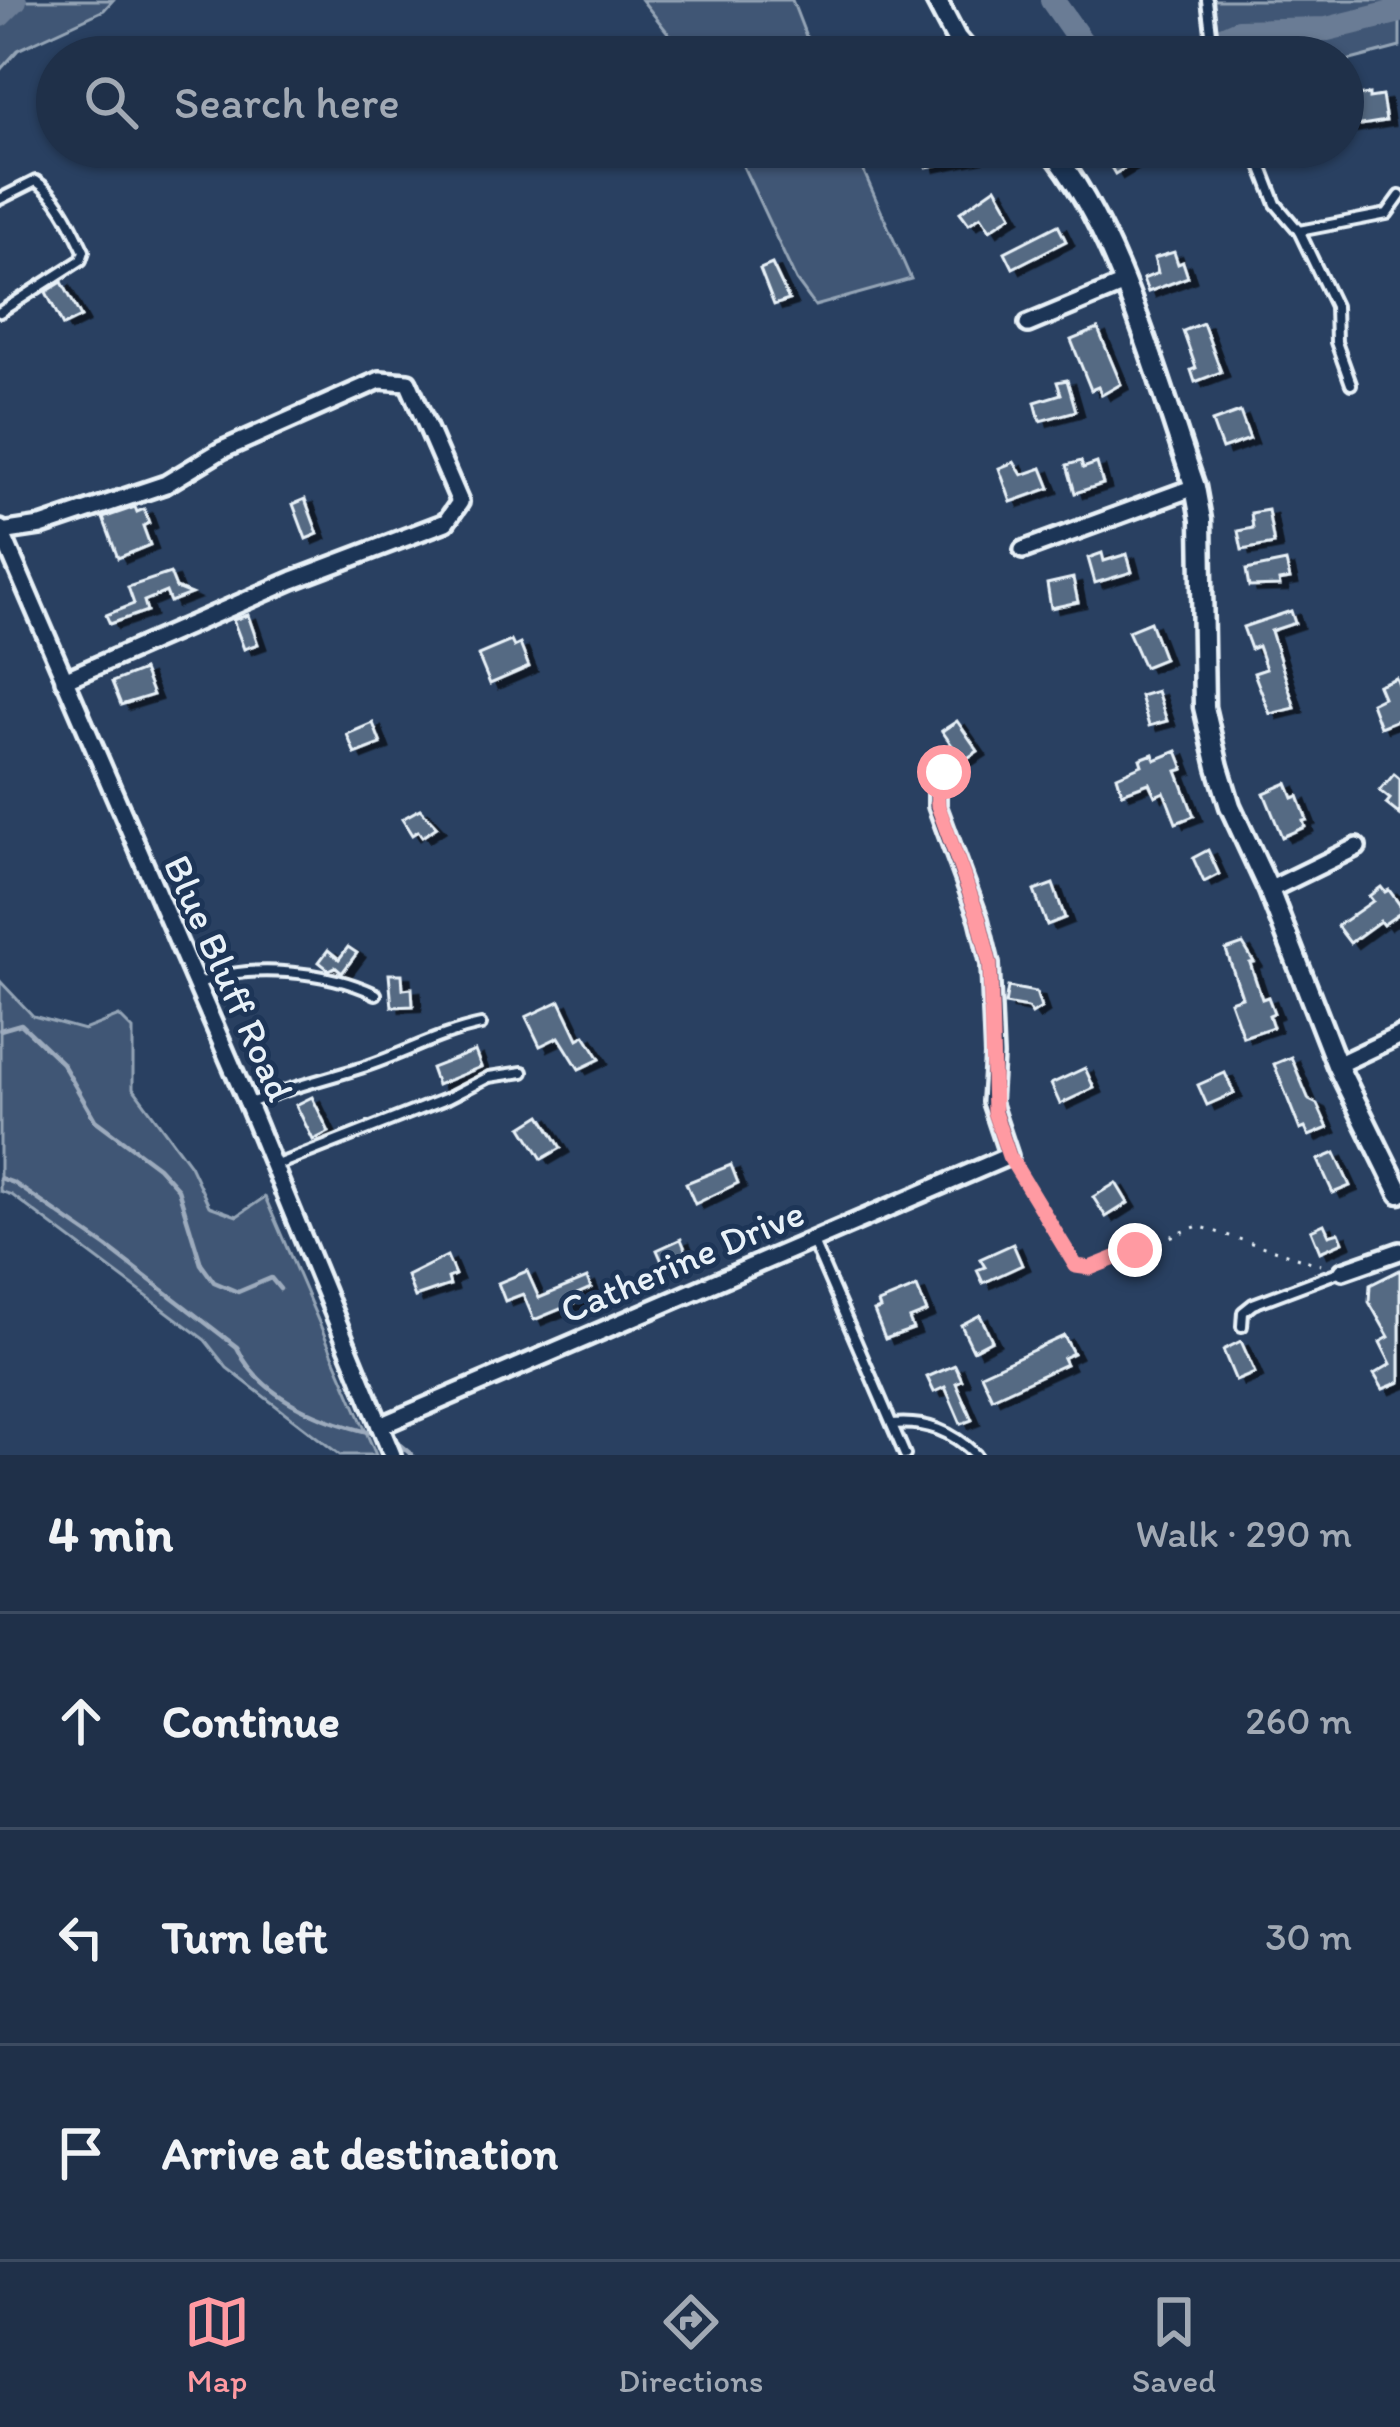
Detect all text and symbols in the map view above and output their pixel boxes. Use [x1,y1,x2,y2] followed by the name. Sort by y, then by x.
[36,36,1364,168] search box
[78,69,144,135] icon: search
[174,75,400,129] text: Search here
[917,745,971,799] route start
[154,848,304,1109] street label: Blue Bluff Road
[553,1188,811,1334] street label: Catherine Drive
[1108,1223,1162,1277] route end
[48,1503,173,1564] text: 4 min
[1135,1510,1352,1557] text: Walk · 290 m
[48,1688,114,1754] icon: ahead
[162,1694,340,1748] text: Continue
[1245,1697,1352,1744] text: 260 m
[48,1904,114,1970] icon: left
[162,1910,328,1964] text: Turn left
[1265,1913,1352,1960] text: 30 m
[48,2120,114,2186] icon: arrive
[162,2126,558,2180] text: Arrive at destination
[184,2289,250,2400] tab: Map
[618,2289,763,2400] tab: Directions
[1132,2289,1216,2400] tab: Saved

